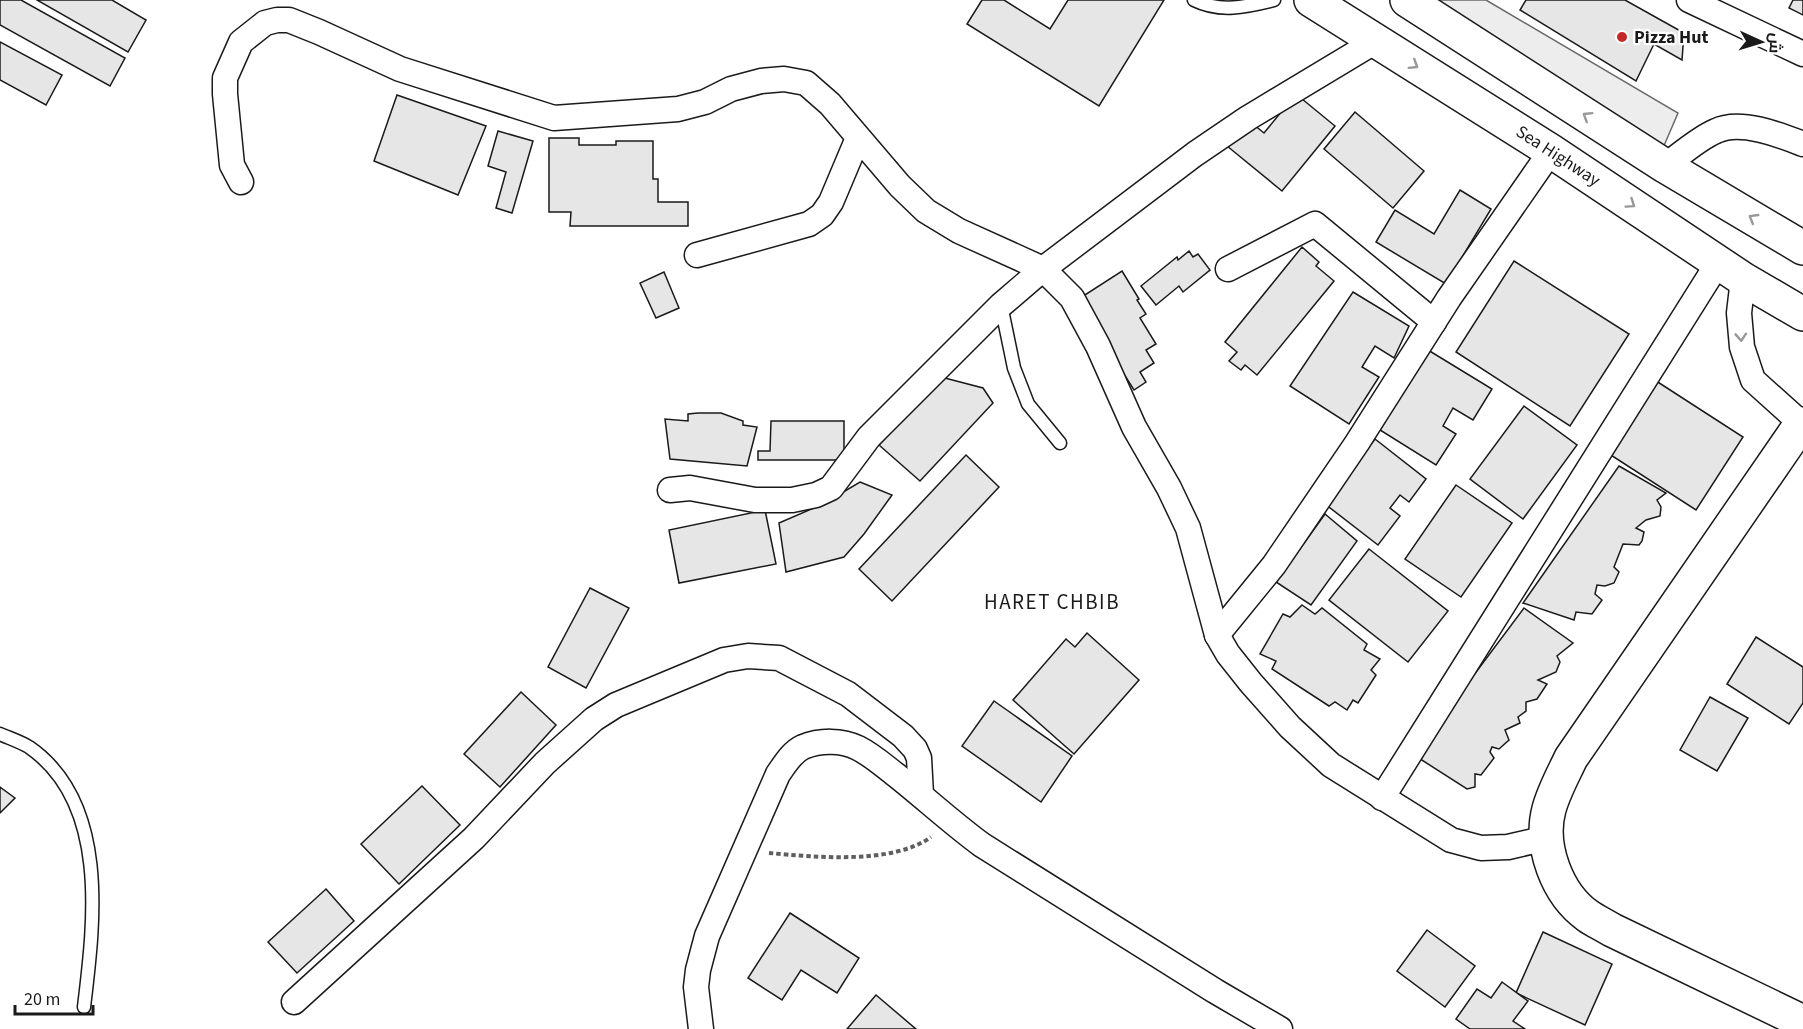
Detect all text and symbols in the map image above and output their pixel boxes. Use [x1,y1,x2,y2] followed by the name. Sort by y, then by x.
[1731,12,1791,72] north arrow
[1634,25,1708,50] place label: Pizza Hut
[1615,30,1629,44] marker: Pizza Hut
[1763,32,1787,54] text: ش
[1407,58,1418,69] one-way arrow
[1582,113,1593,124] one-way arrow
[1511,119,1606,193] street label: Sea Highway
[1624,197,1635,208] one-way arrow
[1749,214,1759,226] one-way arrow
[1734,333,1747,342] one-way arrow
[984,587,1120,617] district label: HARET CHBIB
[15,978,93,1016] scale bar
[24,987,60,1012] text: 20 m

